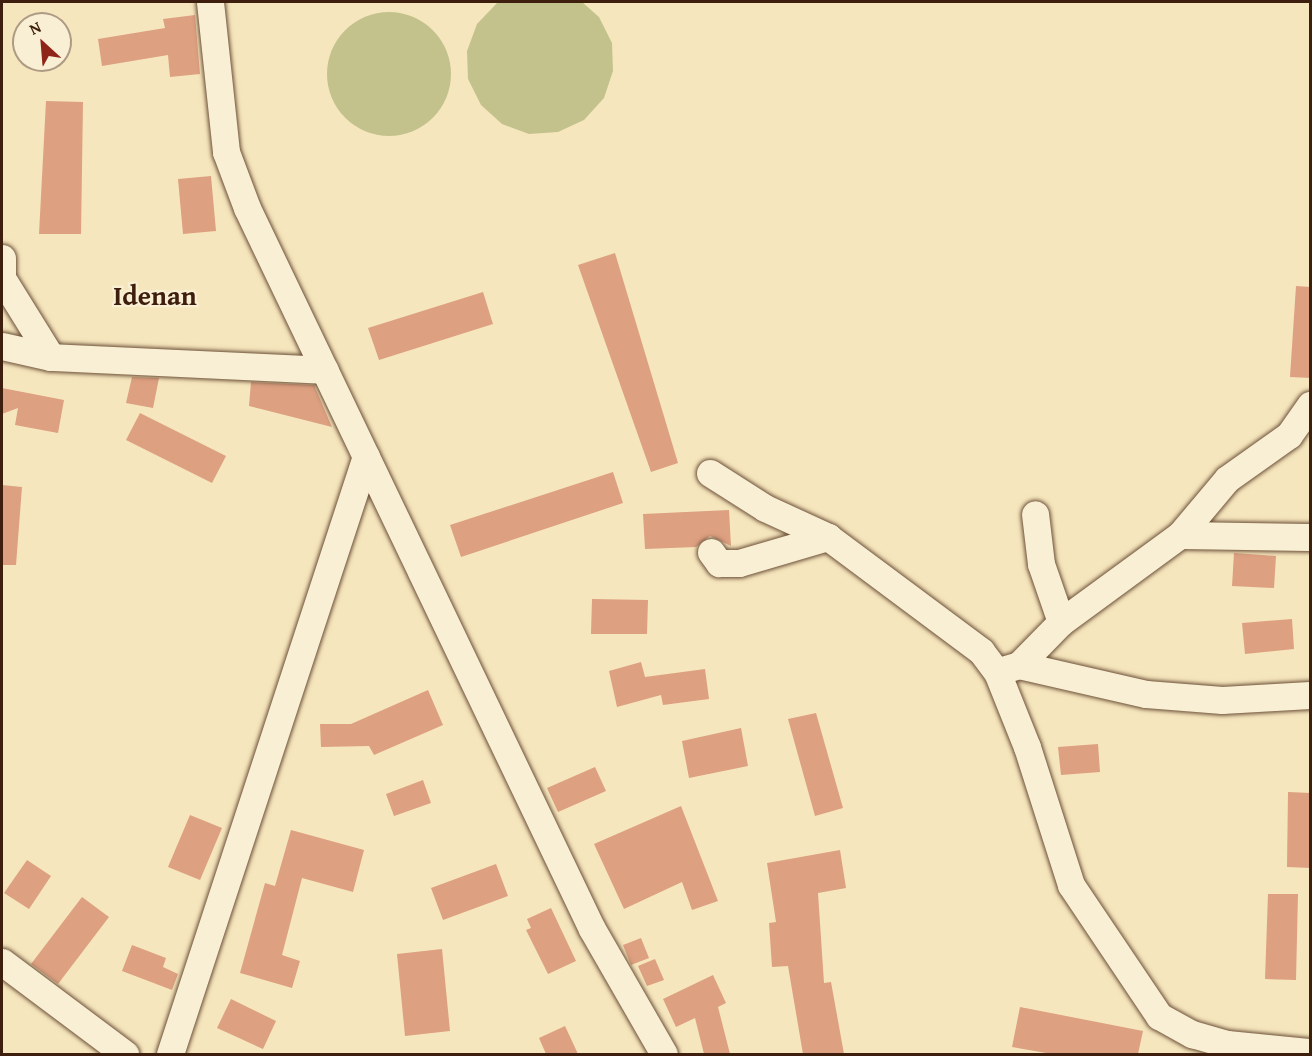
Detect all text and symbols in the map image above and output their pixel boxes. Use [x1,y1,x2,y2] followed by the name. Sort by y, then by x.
[12,12,72,72] north arrow
[25,14,45,41] text: N
[113,280,197,312] district label: Idenan

